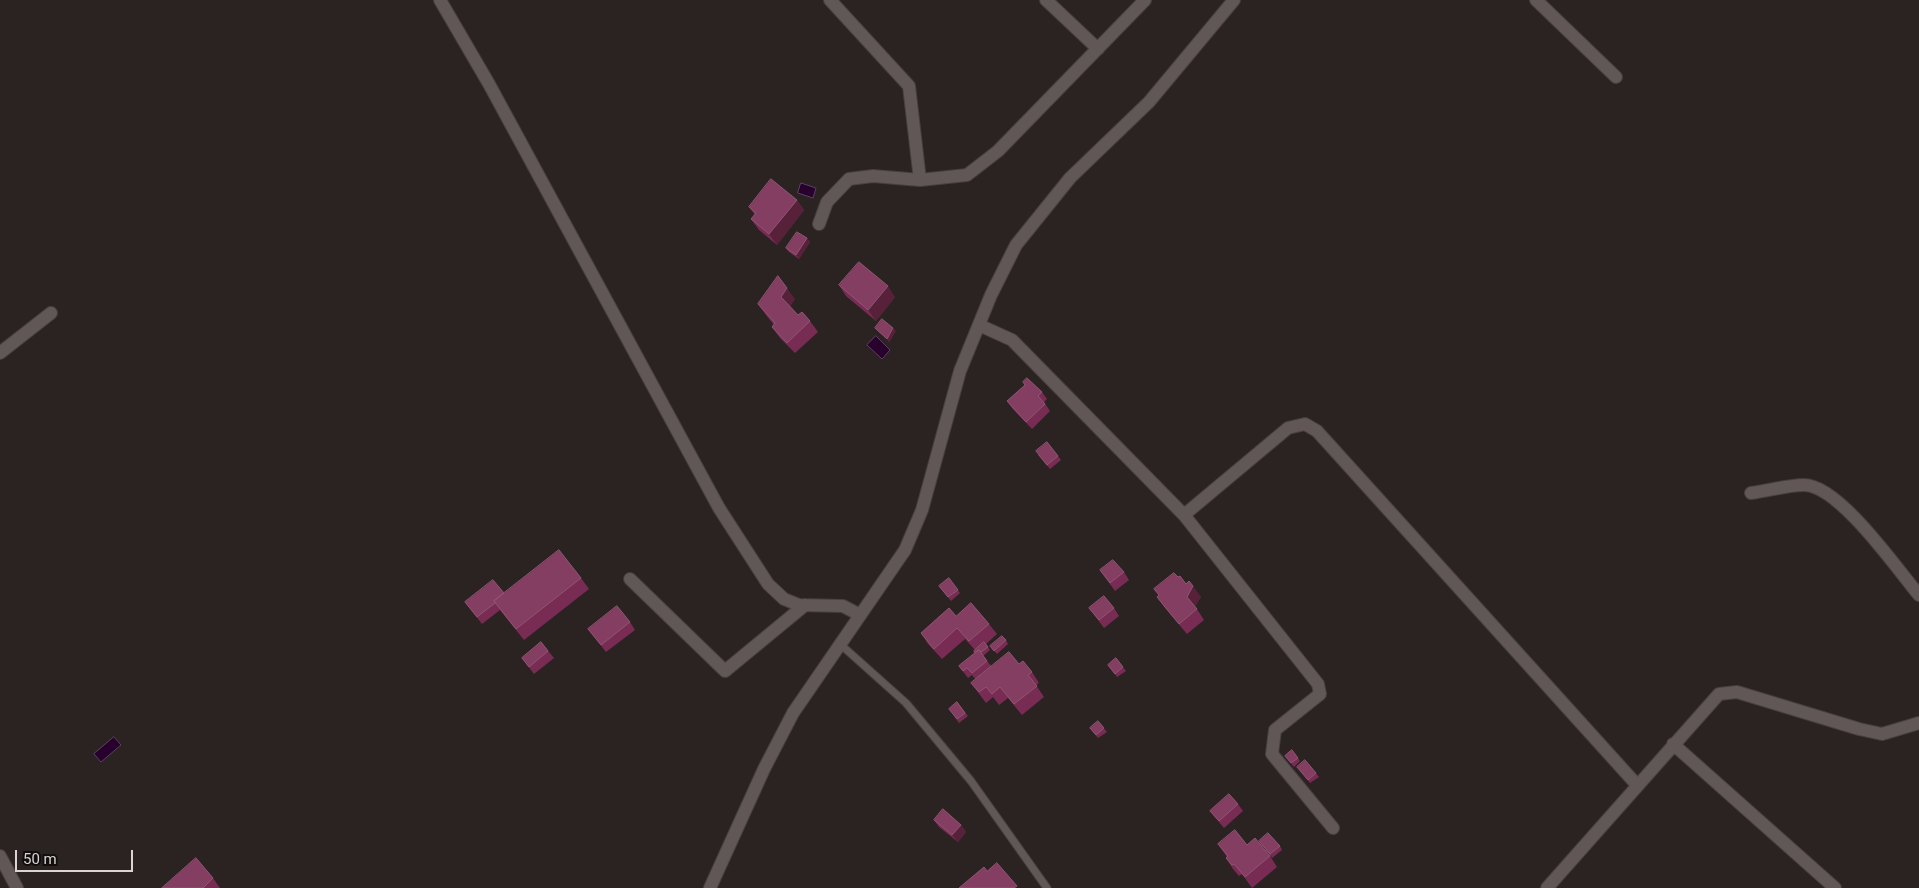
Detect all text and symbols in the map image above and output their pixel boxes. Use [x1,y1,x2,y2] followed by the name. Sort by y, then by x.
[18,840,135,872] scale bar
[23,850,57,868] text: 50 m

